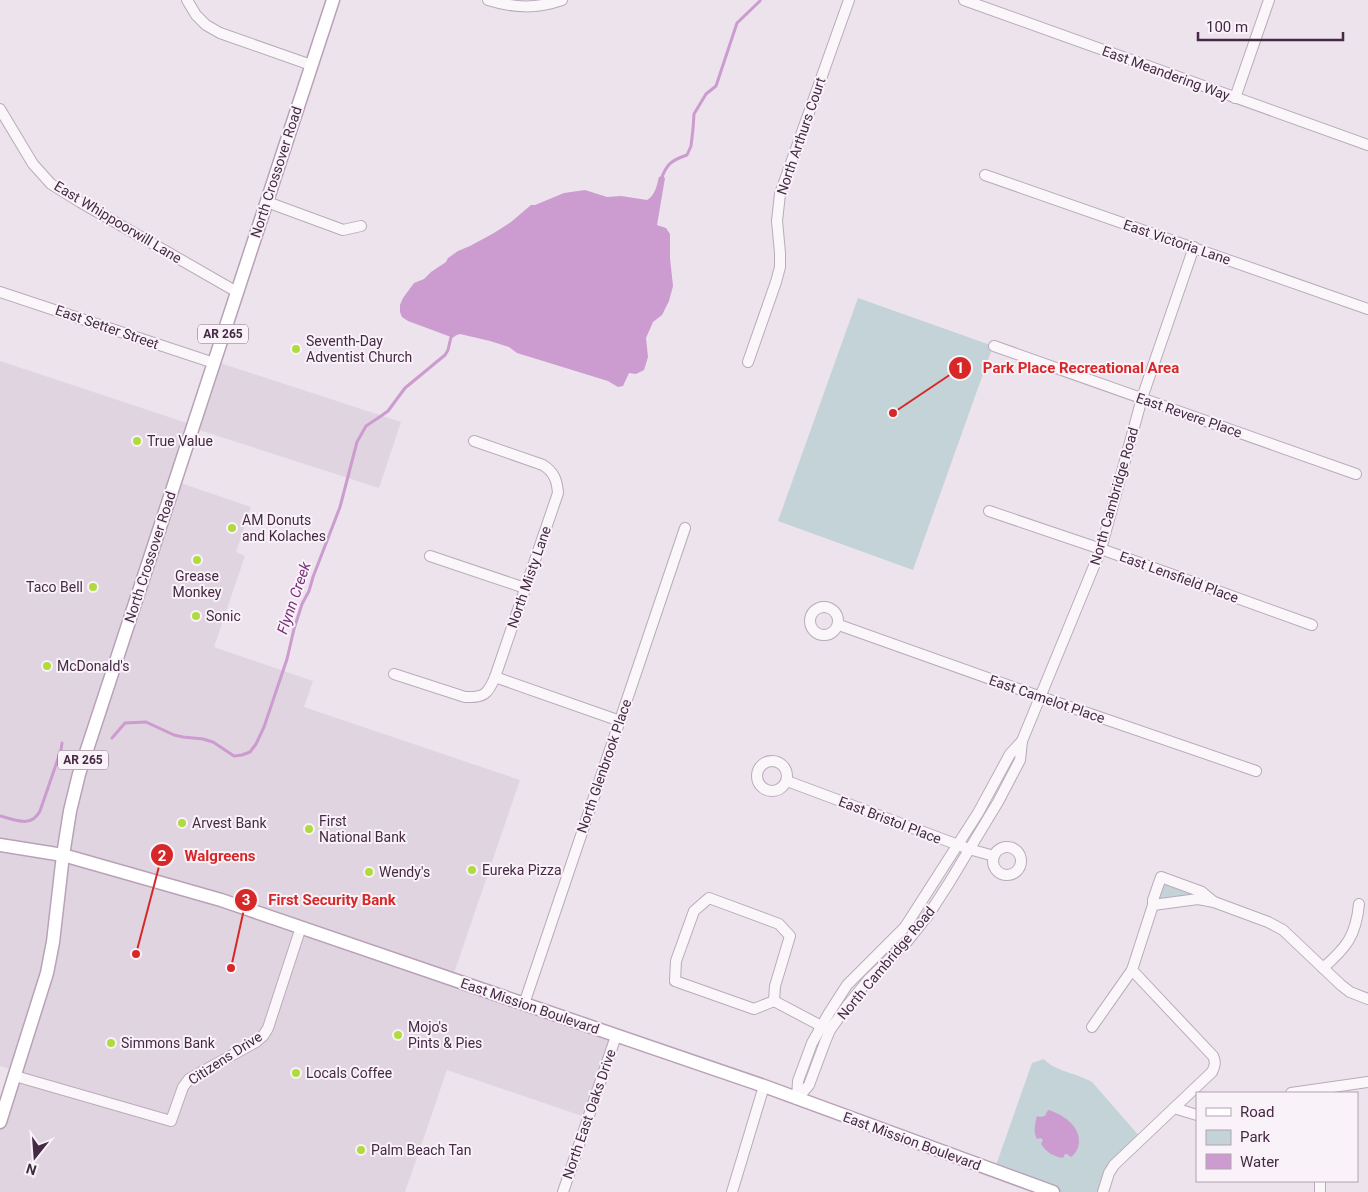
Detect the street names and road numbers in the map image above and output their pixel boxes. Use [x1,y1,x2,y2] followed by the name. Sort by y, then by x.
[1100,42,1232,104] street label: East Meandering Way
[773,75,829,197] street label: North Arthurs Court
[247,104,305,240] street label: North Crossover Road
[52,178,184,266] street label: East Whippoorwill Lane
[1121,216,1233,268] street label: East Victoria Lane
[53,302,161,352] street label: East Setter Street
[198,324,248,344] road number: AR 265
[1134,389,1244,441] street label: East Revere Place
[1087,425,1141,567] street label: North Cambridge Road
[121,489,179,625] street label: North Crossover Road
[504,524,554,630] street label: North Misty Lane
[1117,548,1241,606] street label: East Lensfield Place
[987,672,1107,726] street label: East Camelot Place
[574,697,634,835] street label: North Glenbrook Place
[58,750,108,770] road number: AR 265
[836,793,944,847] street label: East Bristol Place
[834,903,938,1023] street label: North Cambridge Road
[459,975,601,1037] street label: East Mission Boulevard
[185,1028,265,1088] street label: Citizens Drive
[559,1047,619,1181] street label: North East Oaks Drive
[841,1109,983,1173] street label: East Mission Boulevard

